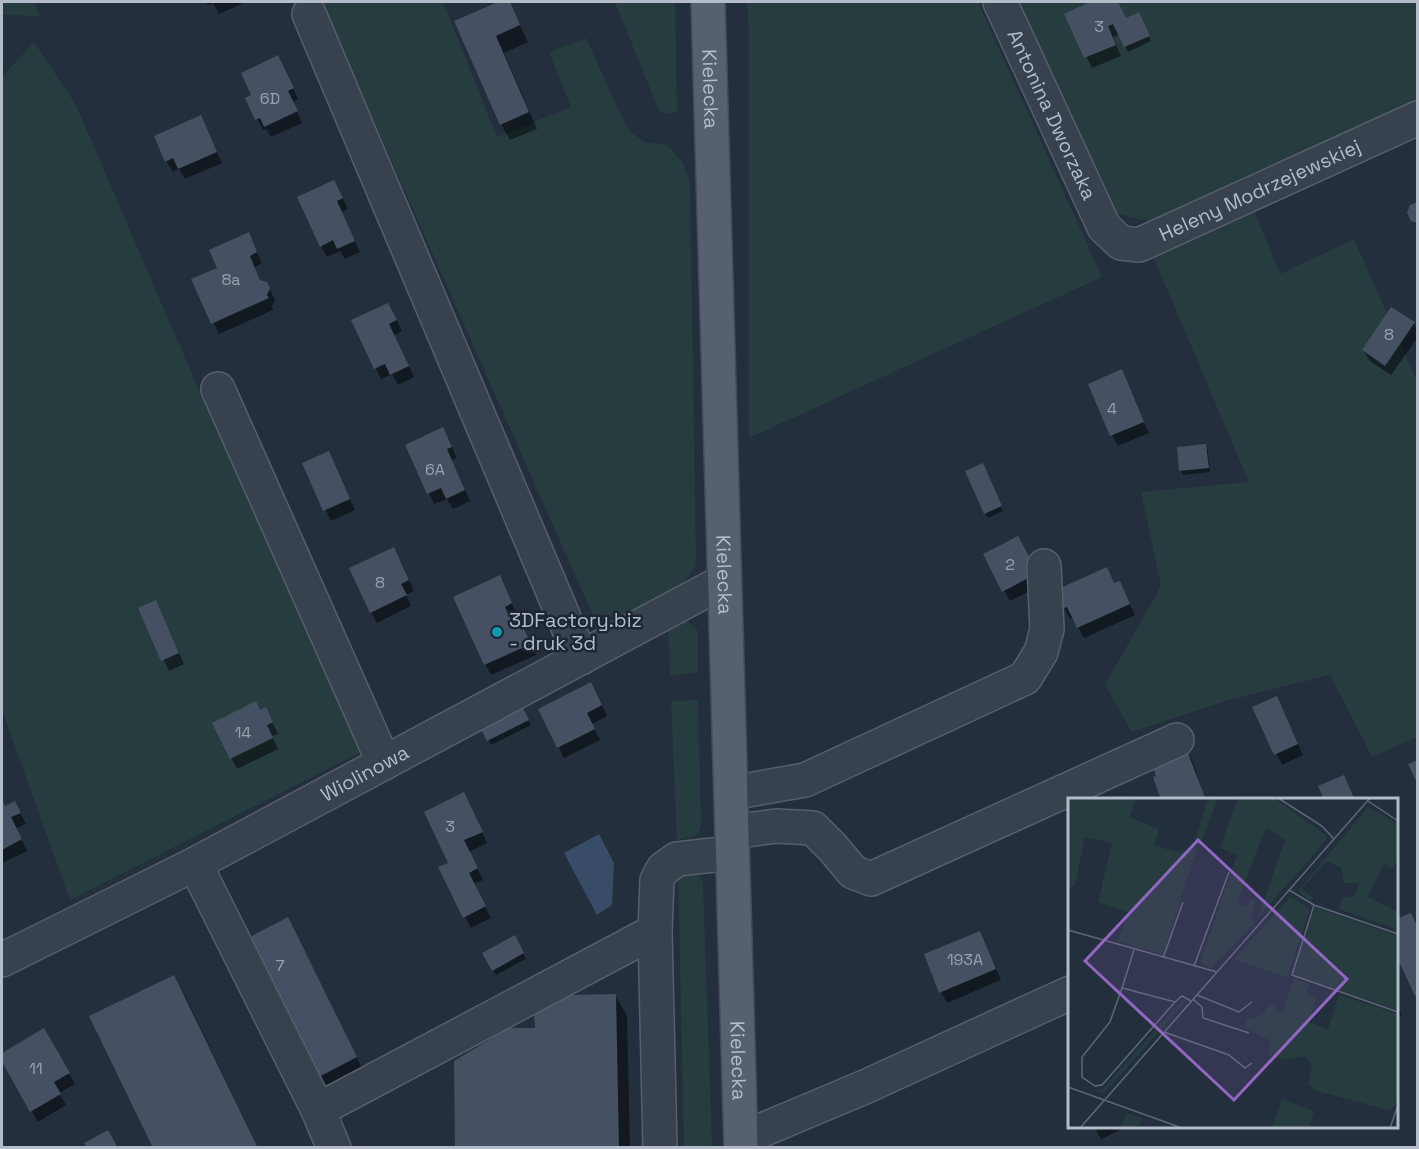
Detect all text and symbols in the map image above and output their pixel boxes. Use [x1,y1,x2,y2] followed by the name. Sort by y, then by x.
[1094,16,1104,37] house number: 3
[1001,25,1103,204] street label: Antonina Dworzaka
[696,49,725,129] street label: Kielecka
[260,88,280,109] house number: 6D
[1155,133,1365,247] street label: Heleny Modrzejewskiej
[221,269,241,290] house number: 8a
[1384,324,1394,345] house number: 8
[1107,398,1117,419] house number: 4
[425,459,445,480] house number: 6A
[710,535,739,615] street label: Kielecka
[1005,554,1015,575] house number: 2
[375,572,385,593] house number: 8
[509,607,642,656] place label: 3DFactory.biz - druk 3d
[490,625,504,639] marker: 3DFactory.biz - druk 3d
[235,722,251,743] house number: 14
[316,739,413,807] street label: Wiolinowa
[1068,798,1398,1128] inset map
[445,816,455,837] house number: 3
[947,949,983,970] house number: 193A
[275,955,285,976] house number: 7
[724,1020,753,1101] street label: Kielecka
[29,1058,43,1079] house number: 11

